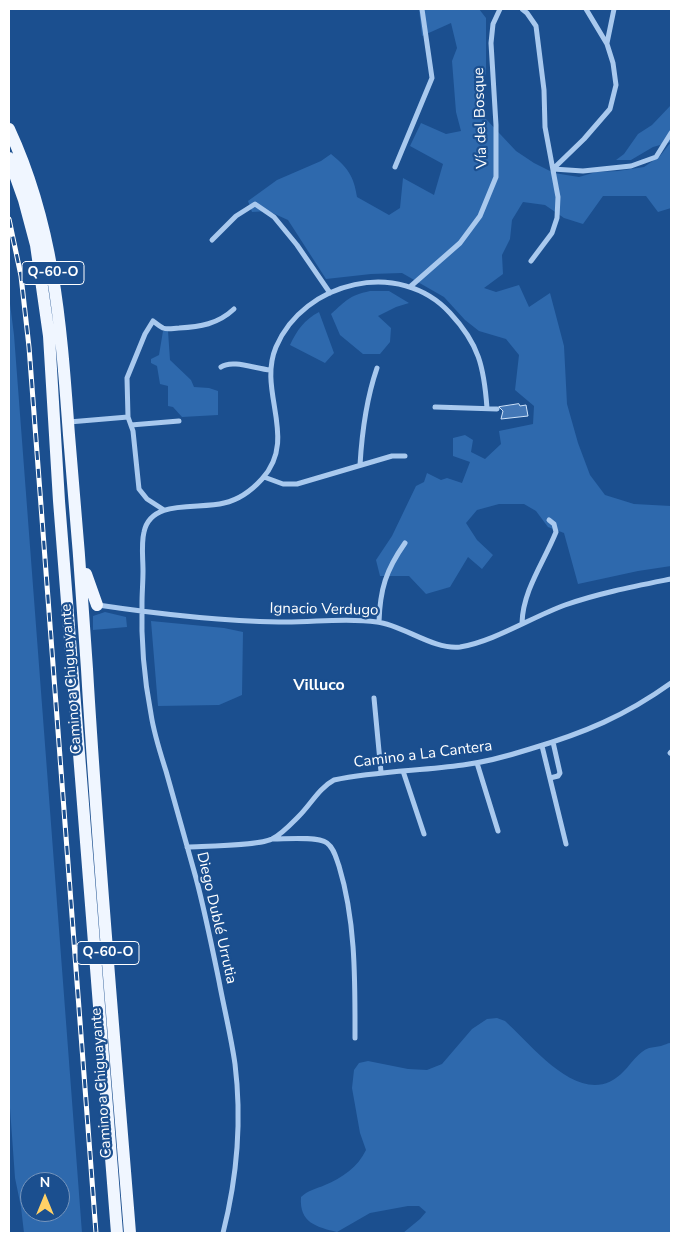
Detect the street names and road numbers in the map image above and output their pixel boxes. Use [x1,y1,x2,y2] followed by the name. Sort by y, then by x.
[470,67,492,169] street label: Vía del Bosque
[22,262,84,284] road number: Q-60-O
[269,600,379,620] street label: Ignacio Verdugo
[58,603,86,755] street label: Camino a Chiguayante
[353,738,493,772] street label: Camino a La Cantera
[192,850,240,986] street label: Diego Dublé Urrutia
[77,941,139,964] road number: Q-60-O
[88,1007,116,1159] street label: Camino a Chiguayante

